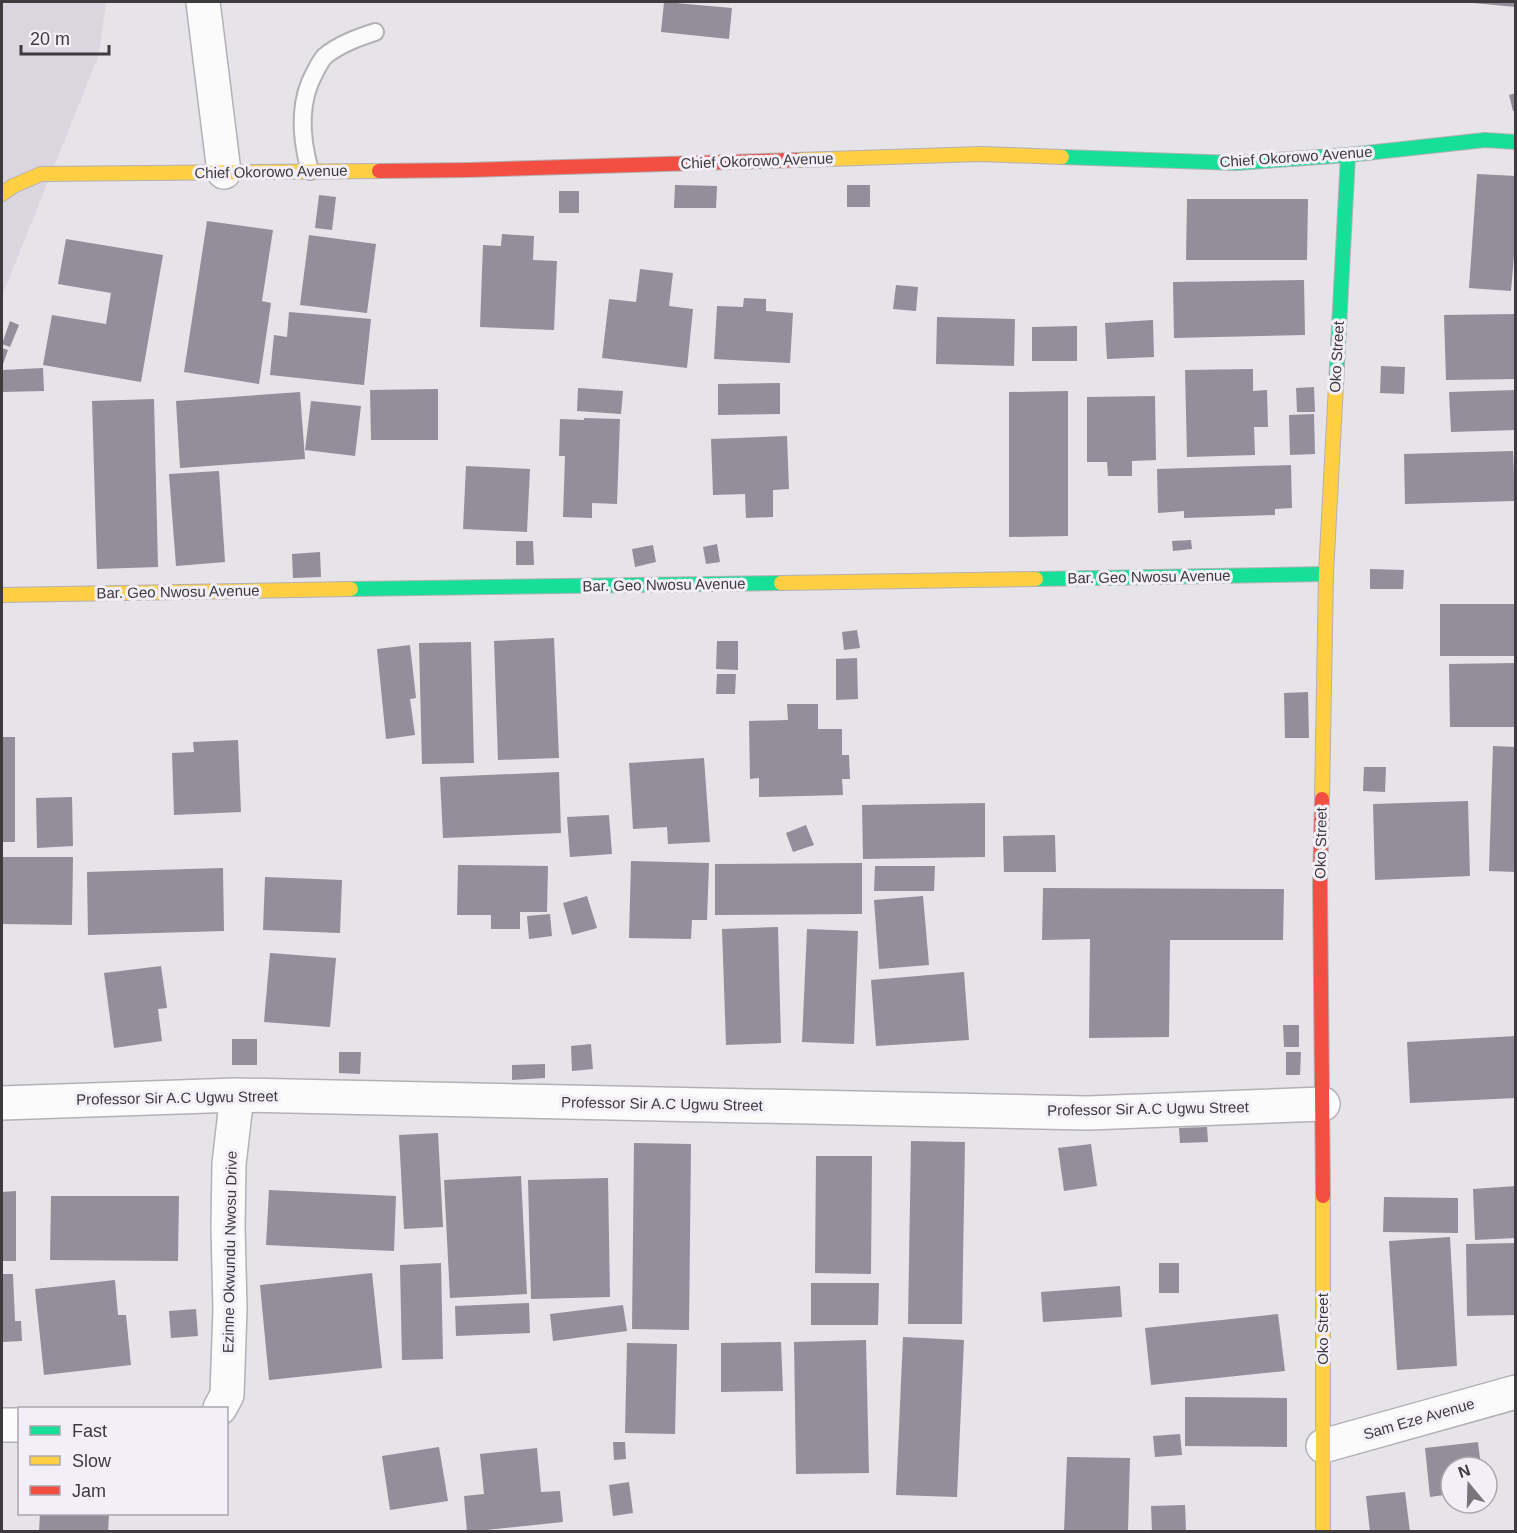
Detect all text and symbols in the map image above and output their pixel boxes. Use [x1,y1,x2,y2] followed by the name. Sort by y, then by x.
[21,18,110,56] scale bar
[30,29,70,49] text: 20 m
[1219,143,1373,170] street label: Chief Okorowo Avenue
[680,149,834,172] street label: Chief Okorowo Avenue
[194,162,348,181] street label: Chief Okorowo Avenue
[1326,320,1347,393] street label: Oko Street
[1067,567,1231,586] street label: Bar. Geo Nwosu Avenue
[582,575,746,594] street label: Bar. Geo Nwosu Avenue
[96,582,260,601] street label: Bar. Geo Nwosu Avenue
[1311,806,1330,879] street label: Oko Street
[76,1087,279,1108] street label: Professor Sir A.C Ugwu Street
[561,1093,764,1114] street label: Professor Sir A.C Ugwu Street
[1047,1098,1250,1119] street label: Professor Sir A.C Ugwu Street
[219,1151,240,1353] street label: Ezinne Okwundu Nwosu Drive
[1314,1292,1331,1365] street label: Oko Street
[1361,1395,1476,1443] street label: Sam Eze Avenue
[18,1407,228,1515] legend
[72,1421,107,1441] text: Fast
[72,1451,112,1471] text: Slow
[1439,1455,1499,1515] north arrow
[1456,1461,1473,1481] text: N
[72,1481,106,1501] text: Jam

